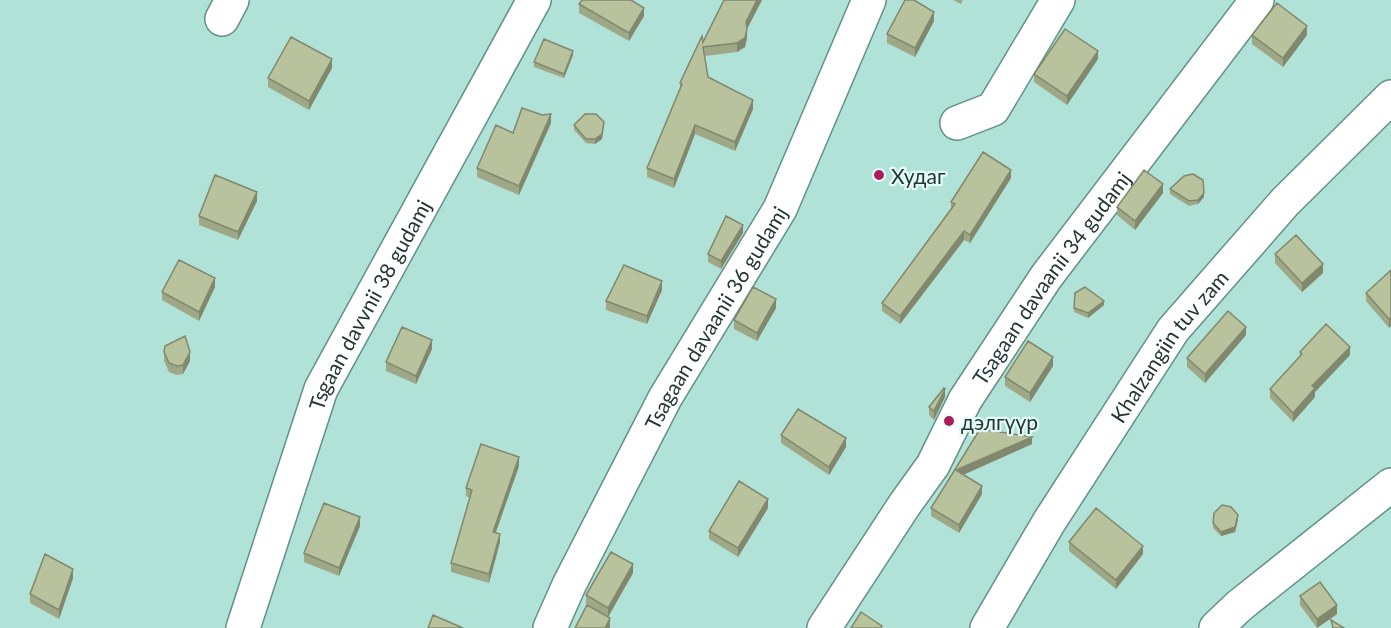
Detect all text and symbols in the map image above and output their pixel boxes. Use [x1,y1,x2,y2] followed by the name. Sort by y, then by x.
[891,163,946,188] place label: Худаг
[966,166,1135,389] street label: Tsagaan davaanii 34 gudamj
[872,168,886,182] marker: Худаг
[303,195,435,413] street label: Tsgaan davvnii 38 gudamj
[639,201,791,433] street label: Tsagaan davaanii 36 gudamj
[1105,264,1233,427] street label: Khalzangiin tuv zam
[961,409,1038,434] place label: дэлгүүр
[942,414,956,428] marker: дэлгүүр

